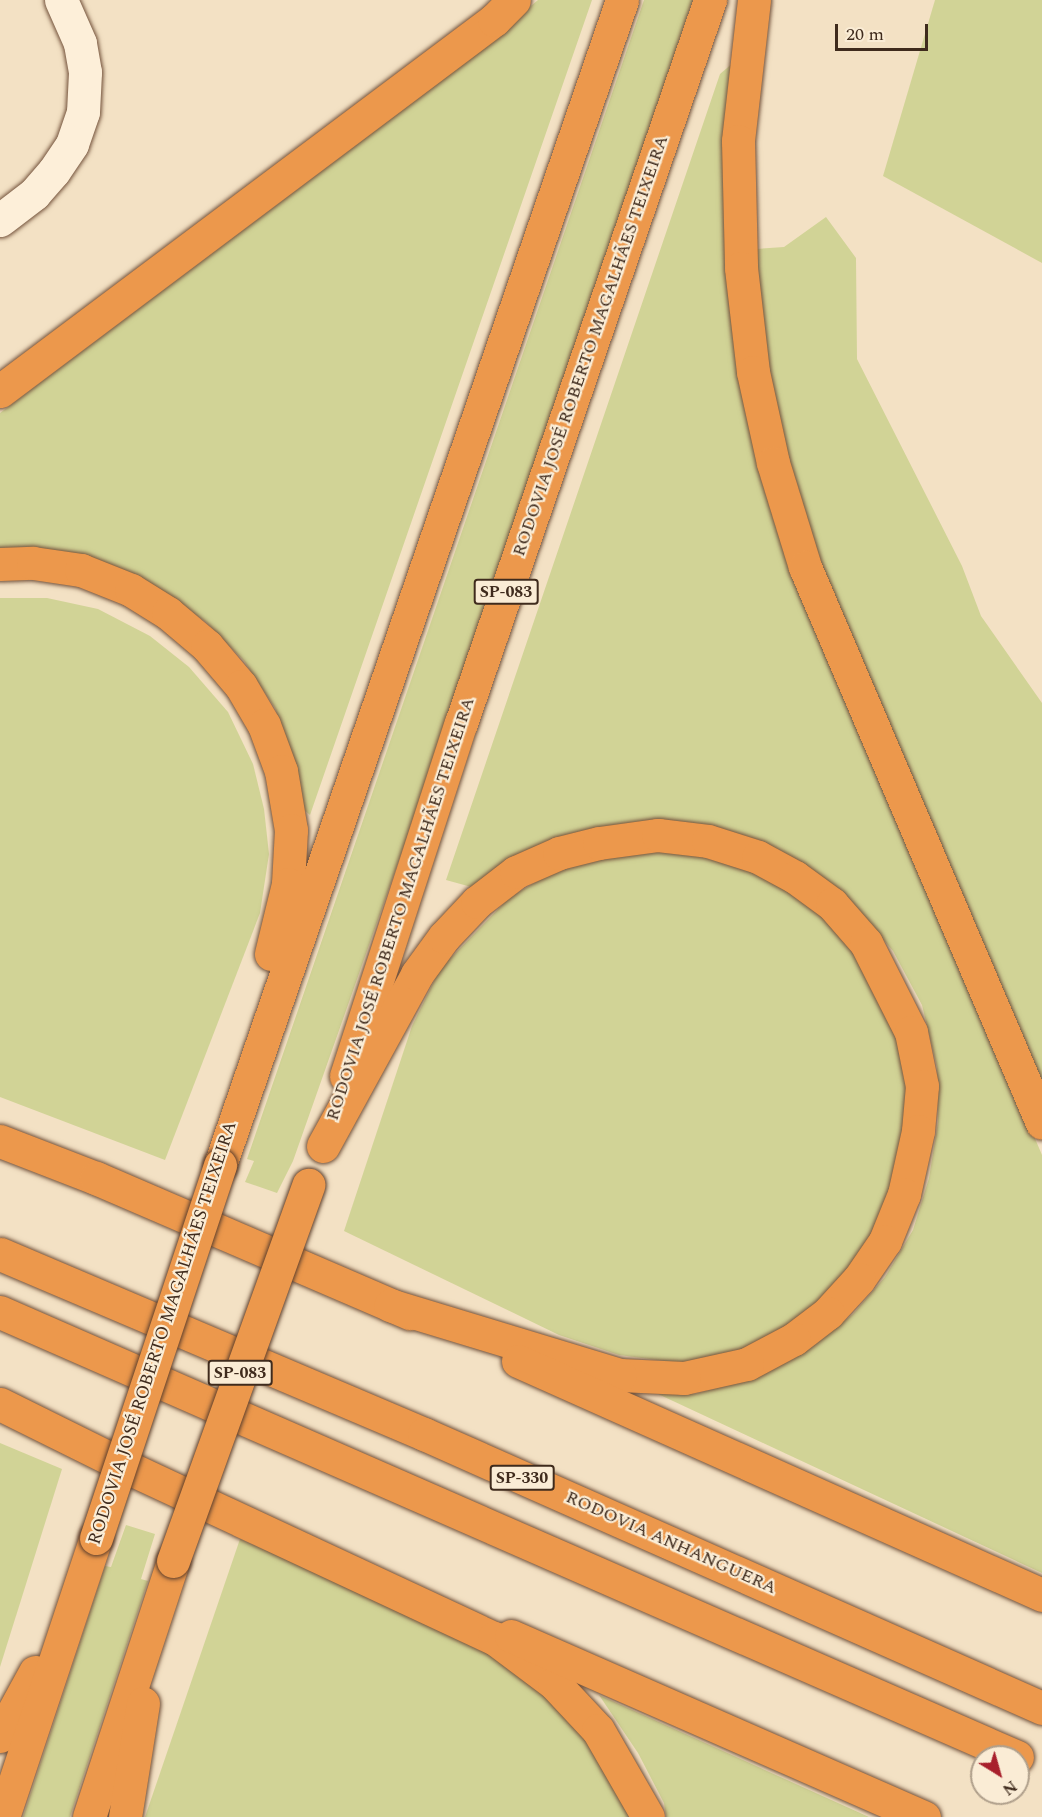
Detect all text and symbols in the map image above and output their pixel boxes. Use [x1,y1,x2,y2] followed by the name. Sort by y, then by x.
[838,12,931,50] scale bar
[846,21,884,48] text: 20 m
[509,133,673,559] street label: RODOVIA JOSÉ ROBERTO MAGALHÃES TEIXEIRA
[473,579,539,605] road number: SP-083
[322,695,480,1123] street label: RODOVIA JOSÉ ROBERTO MAGALHÃES TEIXEIRA
[84,1119,242,1547] street label: RODOVIA JOSÉ ROBERTO MAGALHÃES TEIXEIRA
[207,1360,273,1386] road number: SP-083
[489,1465,555,1491] road number: SP-330
[562,1487,780,1599] street label: RODOVIA ANHANGUERA
[970,1745,1030,1805] north arrow
[997,1774,1022,1801] text: N

